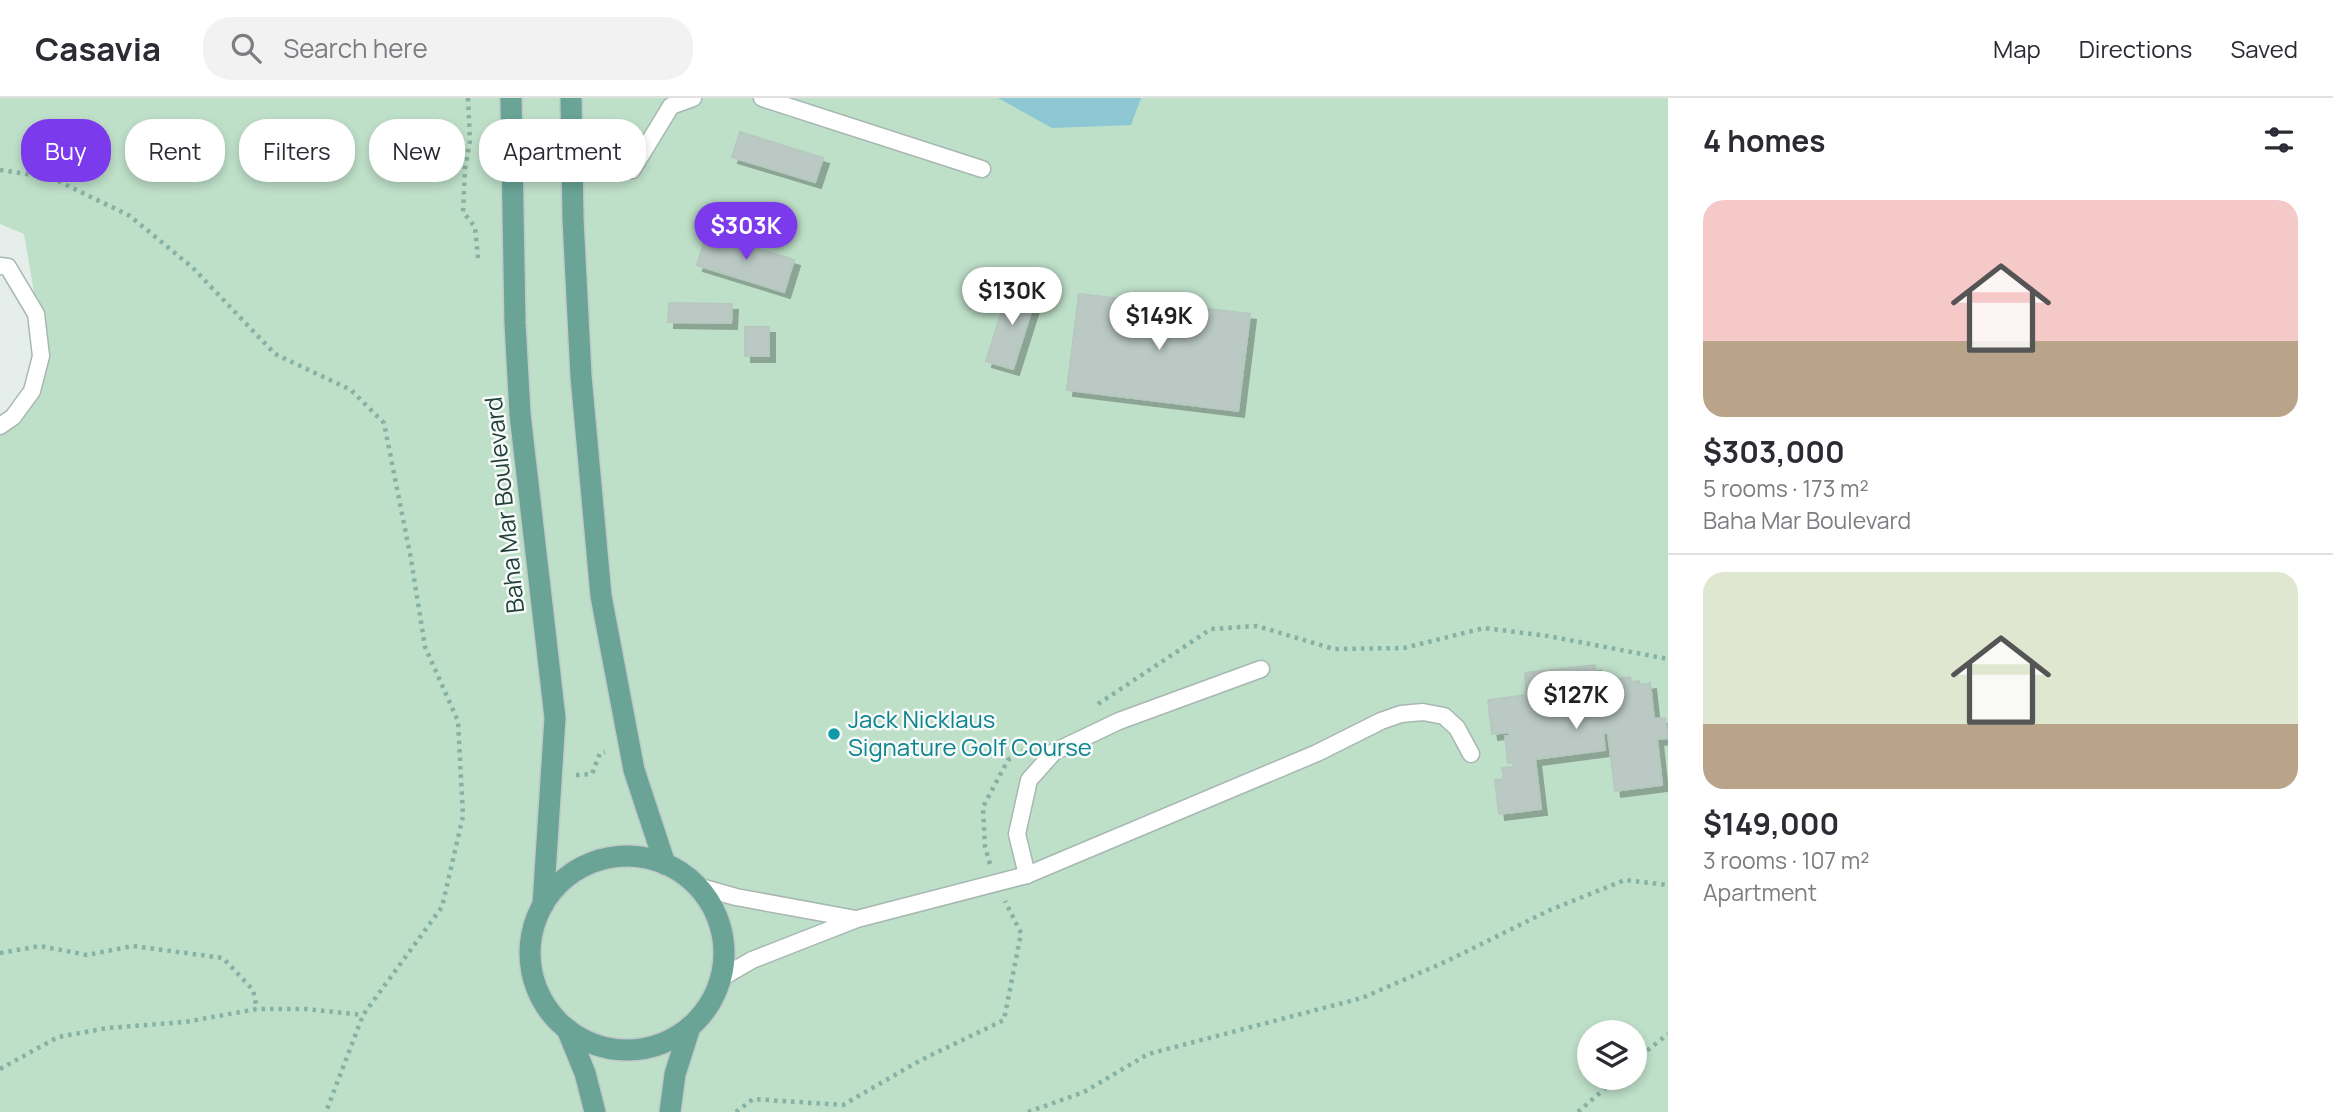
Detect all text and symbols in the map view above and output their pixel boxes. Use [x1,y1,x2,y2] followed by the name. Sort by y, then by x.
[203,17,693,80] search box
[35,26,161,71] text: Casavia
[227,29,265,67] icon: search
[283,30,428,66] text: Search here
[1993,32,2041,65] text: Map
[2079,32,2192,65] text: Directions
[2230,32,2298,65] text: Saved
[21,119,111,182] chip: Buy
[125,119,225,182] chip: Rent
[239,119,355,182] chip: Filters
[369,119,465,182] chip: New
[479,119,646,182] chip: Apartment
[1703,120,1826,161] text: 4 homes
[2260,121,2298,159] icon: filters
[697,202,795,262] pin: $303K
[710,209,782,241] text: $303K
[1938,245,2064,371] icon: home
[963,268,1061,327] pin: $130K
[978,274,1046,306] text: $130K
[1110,292,1208,352] pin: $149K
[1125,299,1193,331] text: $149K
[476,395,531,615] street label: Baha Mar Boulevard
[1703,431,1845,472] text: $303,000
[1703,472,1869,504] text: 5 rooms · 173 m²
[1703,504,1911,536] text: Baha Mar Boulevard
[1938,617,2064,743] icon: home
[1527,672,1625,731] pin: $127K
[1543,678,1609,710] text: $127K
[848,702,1092,763] place label: Jack Nicklaus Signature Golf Course
[826,726,842,742] marker: Jack Nicklaus Signature Golf Course
[1703,803,1839,844] text: $149,000
[1703,844,1869,876] text: 3 rooms · 107 m²
[1703,876,1817,908] text: Apartment
[1577,1020,1647,1090] map controls
[1577,1020,1647,1090] button: layers

